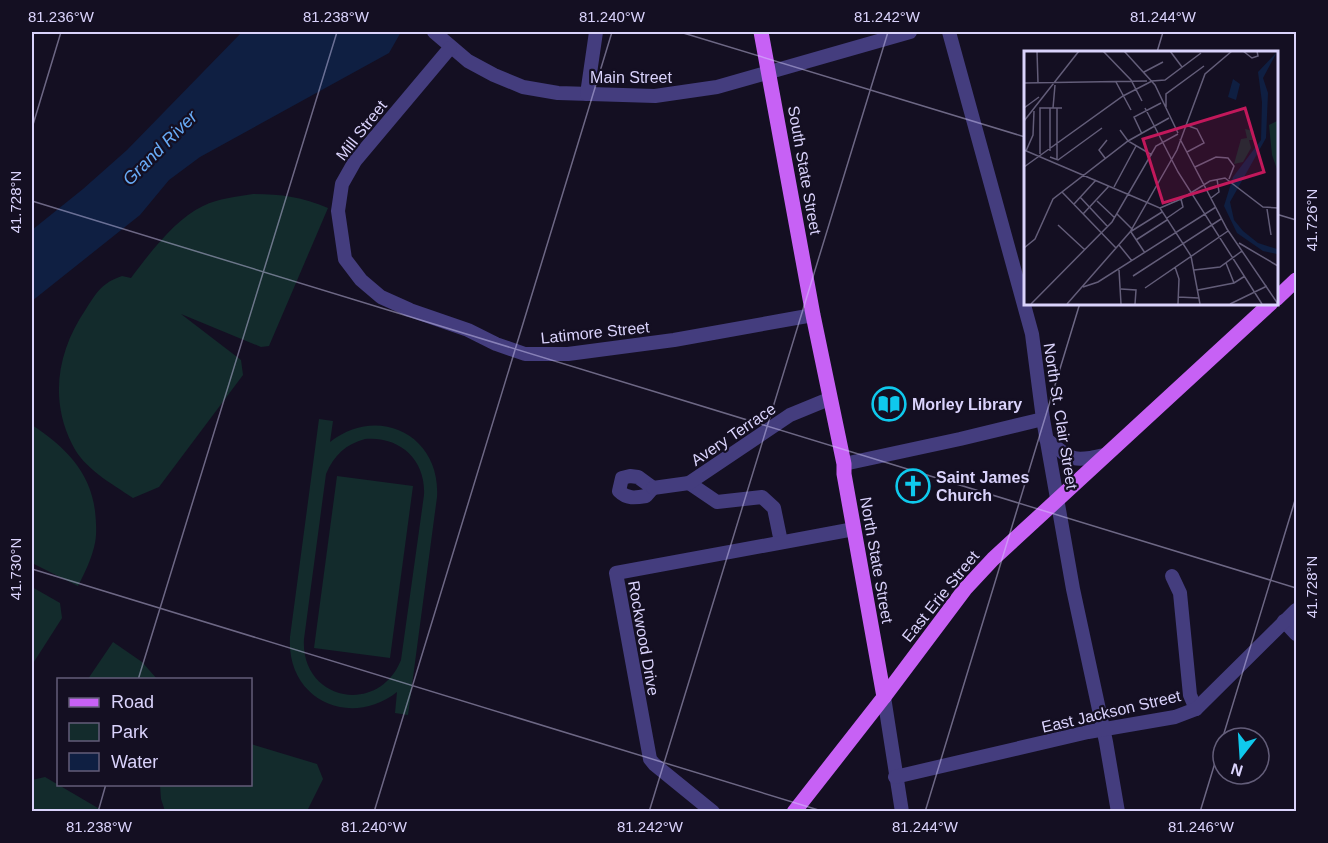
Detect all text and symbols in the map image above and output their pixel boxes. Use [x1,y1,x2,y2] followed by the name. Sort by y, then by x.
[28,8,95,25] text: 81.236°W
[303,8,370,25] text: 81.238°W
[579,8,646,25] text: 81.240°W
[854,8,921,25] text: 81.242°W
[1130,8,1197,25] text: 81.244°W
[1024,51,1277,304] inset map
[590,69,672,86] street label: Main Street
[333,97,390,164] street label: Mill Street
[785,104,824,236] street label: South State Street
[119,106,202,189] water label: Grand River
[7,171,24,233] text: 41.728°N
[1303,189,1320,251] text: 41.726°N
[540,318,651,347] street label: Latimore Street
[1041,342,1081,491] street label: North St. Clair Street
[871,386,907,422] library icon: Morley Library
[912,396,1022,413] place label: Morley Library
[688,400,779,469] street label: Avery Terrace
[895,468,931,504] church icon: Saint James Church
[936,469,1029,504] place label: Saint James Church
[857,496,896,625] street label: North State Street
[7,538,24,600] text: 41.730°N
[899,547,983,645] street label: East Erie Street
[1303,556,1320,618] text: 41.728°N
[625,579,662,697] street label: Rockwood Drive
[57,678,252,786] legend
[1040,687,1183,736] street label: East Jackson Street
[111,692,154,712] text: Road
[111,722,149,742] text: Park
[1211,726,1271,786] north arrow
[111,752,158,772] text: Water
[1229,760,1245,780] text: N
[66,818,133,835] text: 81.238°W
[341,818,408,835] text: 81.240°W
[617,818,684,835] text: 81.242°W
[892,818,959,835] text: 81.244°W
[1168,818,1235,835] text: 81.246°W

